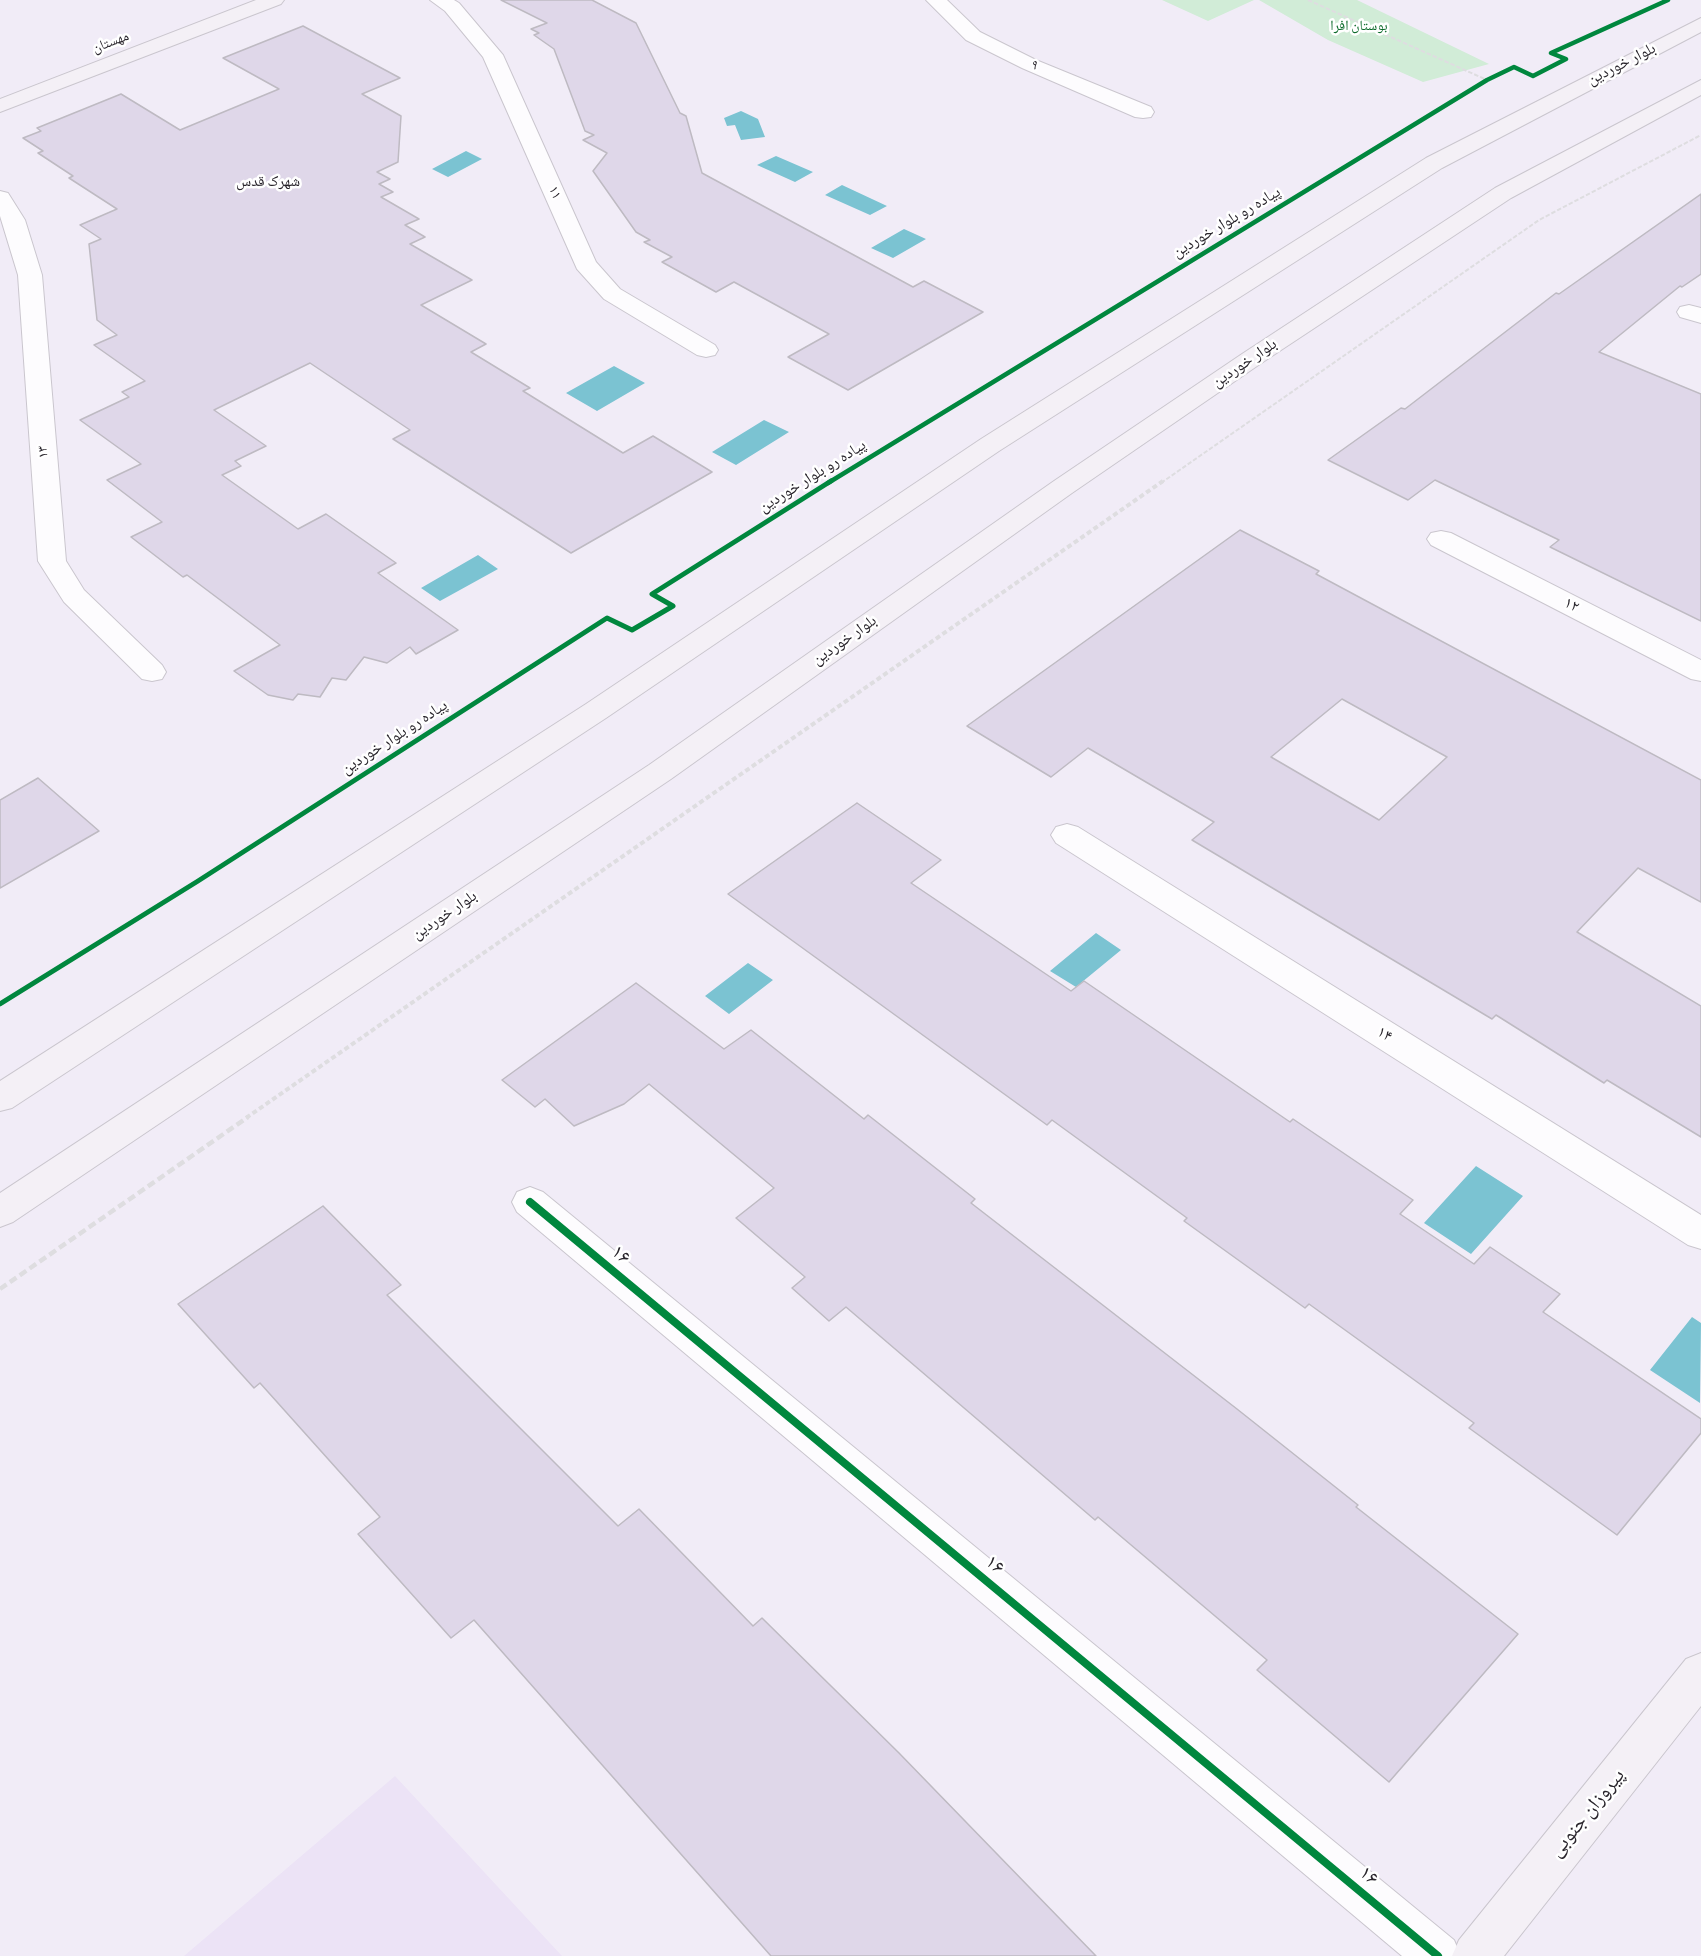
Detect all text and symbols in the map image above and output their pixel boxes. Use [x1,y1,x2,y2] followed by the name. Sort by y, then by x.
[1330,19,1388,35] park label: بوستان افرا
[90,28,132,58] street label: مهستان
[1585,40,1659,90] street label: بلوار خوردین
[1028,57,1040,75] street label: ۹
[236,174,300,192] district label: شهرک قدس
[1169,183,1285,263] street label: پیاده رو بلوار خوردین
[544,184,564,202] street label: ۱۱
[1209,335,1281,393] street label: بلوار خوردین
[756,436,870,518] street label: پیاده رو بلوار خوردین
[35,445,53,459] street label: ۱۳
[1560,594,1582,618] street label: ۱۲
[809,612,881,670] street label: بلوار خوردین
[338,697,452,779] street label: پیاده رو بلوار خوردین
[409,887,481,945] street label: بلوار خوردین
[1373,1023,1395,1047] street label: ۱۴
[605,1241,635,1271] street label: ۱۶
[979,1551,1009,1581] street label: ۱۶
[1545,1765,1631,1863] street label: پیروزان جنوبی
[1353,1862,1383,1892] street label: ۱۶

